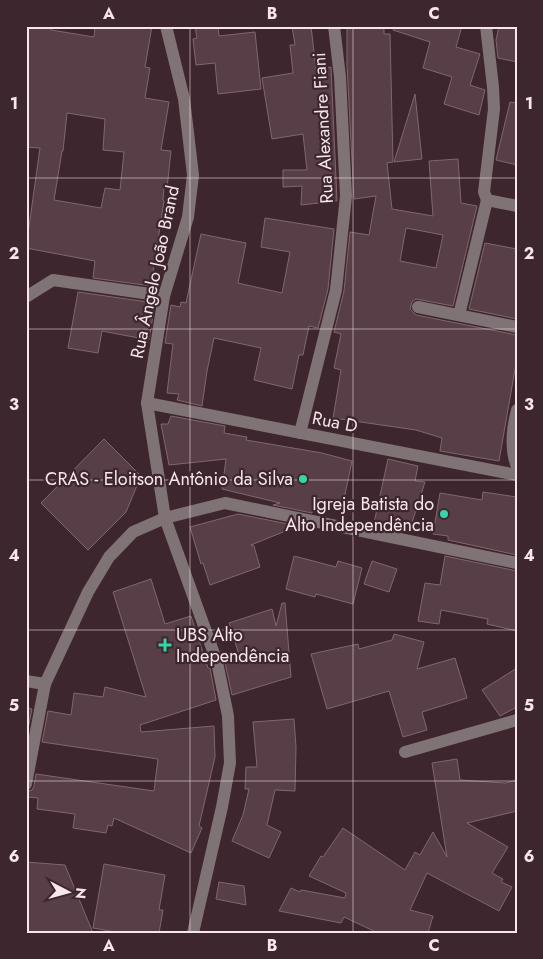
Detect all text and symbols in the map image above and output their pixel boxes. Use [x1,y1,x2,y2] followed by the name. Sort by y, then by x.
[102,2,115,25] text: A
[267,2,277,25] text: B
[428,2,440,25] text: C
[306,52,340,204] street label: Rua Alexandre Fiani
[10,92,18,115] text: 1
[525,92,533,115] text: 1
[124,183,186,361] street label: Rua Ângelo João Brand
[9,242,19,265] text: 2
[524,242,534,265] text: 2
[9,393,19,416] text: 3
[524,393,534,416] text: 3
[310,405,360,439] street label: Rua D
[45,466,293,492] place label: CRAS - Eloitson Antônio da Silva
[297,473,309,485] marker: CRAS - Eloitson Antônio da Silva
[285,491,434,538] place label: Igreja Batista do Alto Independência
[438,508,450,520] marker: Igreja Batista do Alto Independência
[8,544,20,567] text: 4
[523,544,535,567] text: 4
[176,622,289,669] place label: UBS Alto Independência
[158,638,172,652] marker: UBS Alto Independência
[9,694,19,717] text: 5
[524,694,534,717] text: 5
[9,845,19,868] text: 6
[524,845,534,868] text: 6
[42,866,92,916] north arrow
[70,887,91,900] text: N
[102,934,115,957] text: A
[267,934,277,957] text: B
[428,934,440,957] text: C

